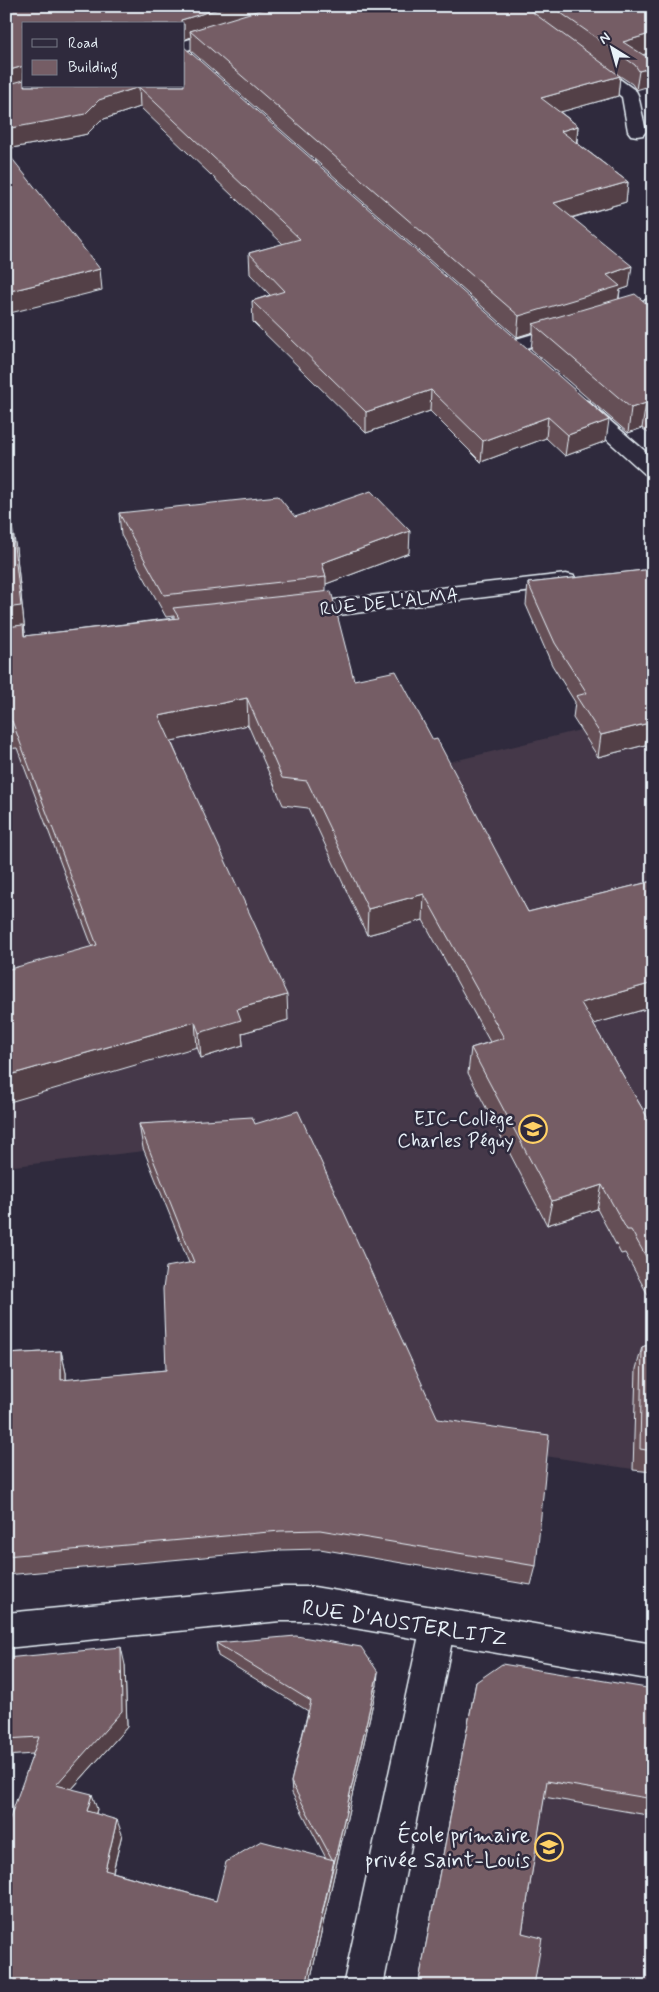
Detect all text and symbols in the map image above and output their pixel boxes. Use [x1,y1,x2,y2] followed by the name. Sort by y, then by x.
[22,22,185,88] legend
[586,22,636,72] north arrow
[596,28,614,48] text: N
[68,34,98,54] text: Road
[68,58,118,79] text: Building
[319,583,460,622] street label: RUE DE L'ALMA
[397,1107,514,1155] place label: EIC-Collège Charles Péguy
[518,1114,548,1144] school or university icon: EIC-Collège Charles Péguy
[300,1594,509,1654] street label: RUE D'AUSTERLITZ
[365,1821,530,1875] place label: École primaire privée Saint-Louis
[534,1832,564,1862] school or university icon: École primaire privée Saint-Louis

